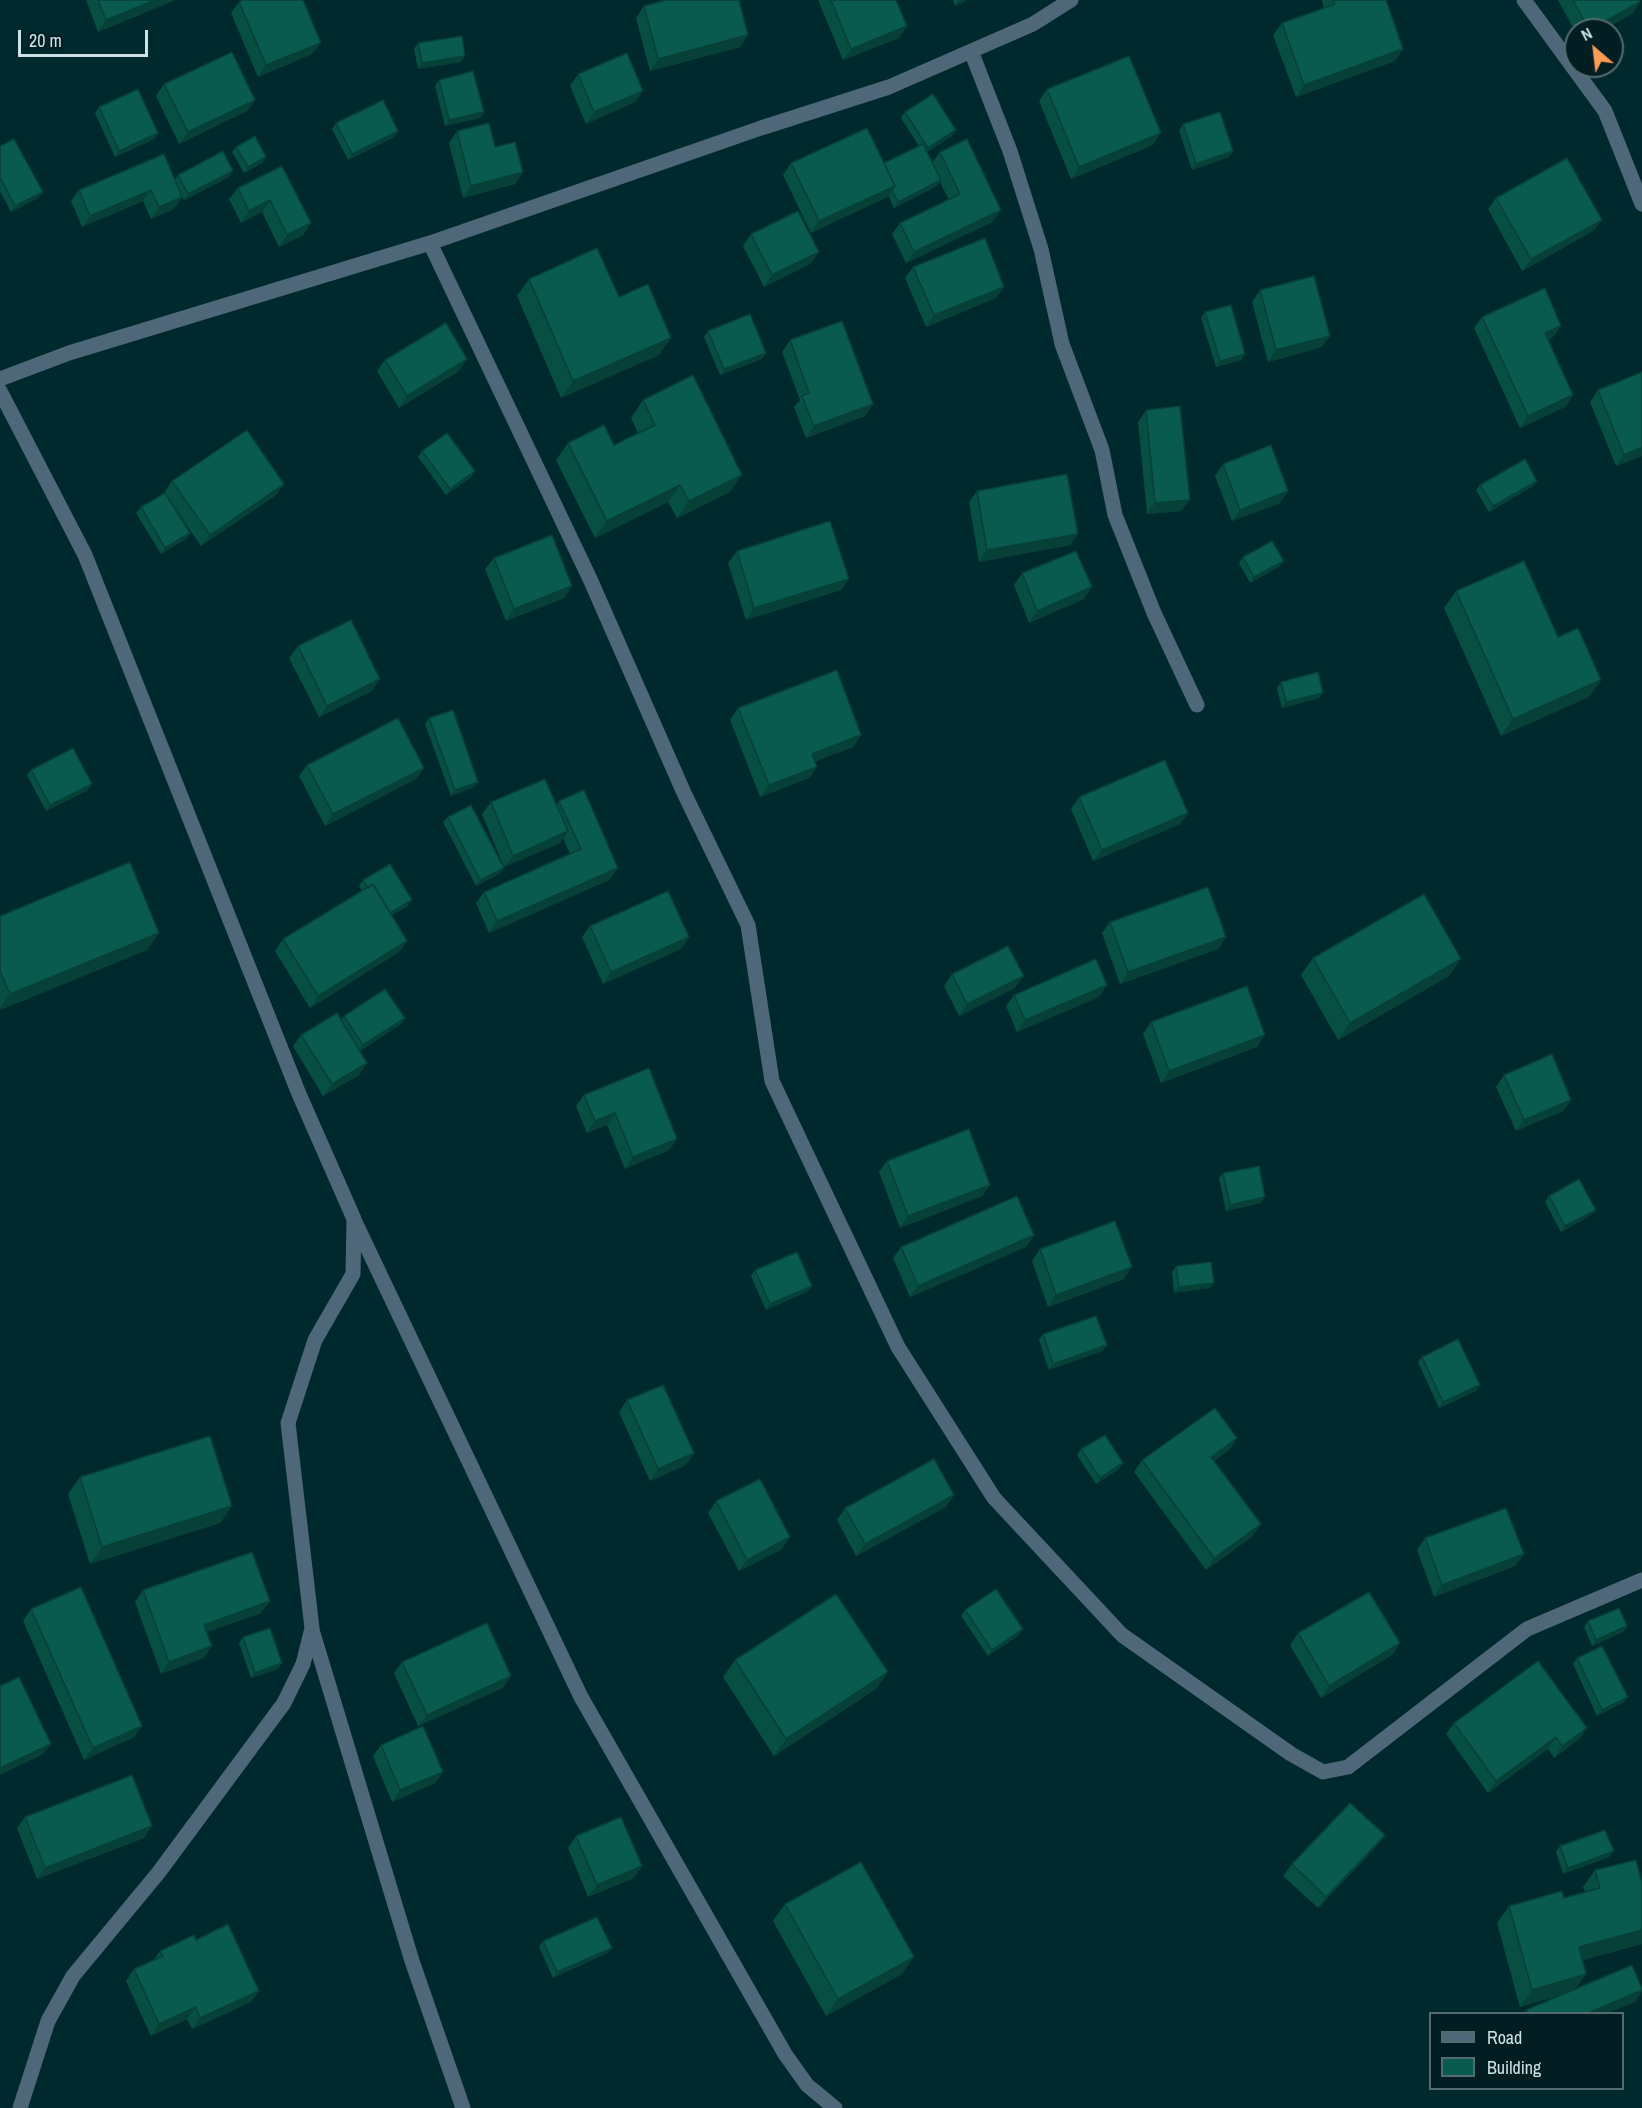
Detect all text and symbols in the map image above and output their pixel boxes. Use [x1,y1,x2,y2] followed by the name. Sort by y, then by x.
[21,18,152,56] scale bar
[1564,18,1624,78] north arrow
[1577,22,1596,46] text: N
[29,28,62,53] text: 20 m
[1429,2012,1624,2090] legend
[1487,2025,1522,2050] text: Road
[1487,2055,1541,2080] text: Building

